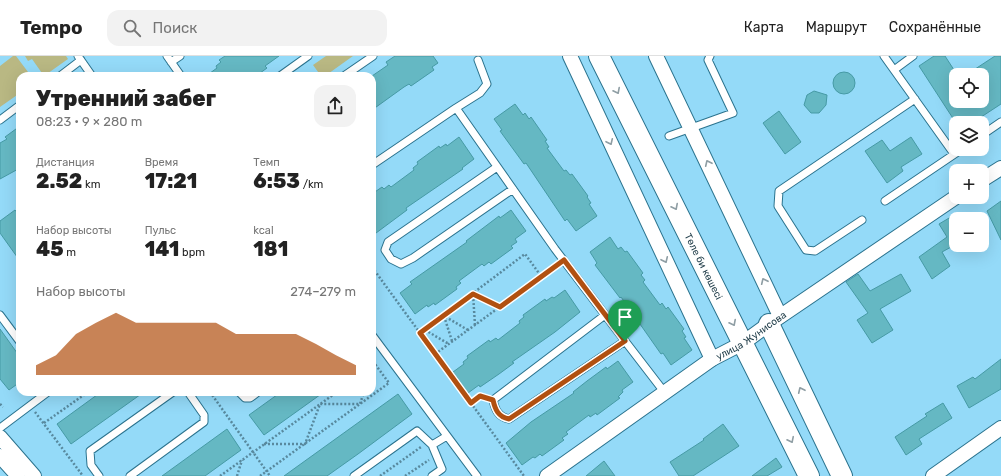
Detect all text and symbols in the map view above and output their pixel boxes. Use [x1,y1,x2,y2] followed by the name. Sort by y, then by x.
[107,10,387,46] search box
[20,16,83,39] text: Tempo
[121,17,143,39] icon: search
[153,19,197,37] text: Поиск
[744,19,784,36] text: Карта
[806,19,867,36] text: Маршрут
[889,19,981,36] text: Сохранённые
[949,68,989,252] map controls
[949,68,989,108] button: locate
[36,85,216,112] text: Утренний забег
[314,85,356,127] button: share
[612,87,619,94] one-way arrow
[36,114,142,129] text: 08:23 · 9 × 280 m
[949,116,989,156] button: layers
[605,138,613,145] one-way arrow
[36,156,94,169] text: Дистанция
[145,156,178,169] text: Время
[253,156,280,169] text: Темп
[705,160,713,168] one-way arrow
[949,164,989,204] button: +
[36,169,82,193] text: 2.52
[145,169,197,193] text: 17:21
[253,169,300,193] text: 6:53
[82,178,101,191] text: km
[300,178,323,191] text: /km
[670,203,678,210] one-way arrow
[949,212,989,252] button: −
[36,224,112,237] text: Набор высоты
[145,224,176,237] text: Пульс
[253,224,274,237] text: kcal
[682,232,725,302] street label: Төле би көшесі
[36,237,64,261] text: 45
[145,237,179,261] text: 141
[253,237,288,261] text: 181
[64,246,76,259] text: m
[179,246,205,259] text: bpm
[660,255,668,263] one-way arrow
[761,278,769,285] one-way arrow
[36,284,125,299] text: Набор высоты
[290,284,356,299] text: 274–279 m
[608,300,642,341] pin
[614,306,636,328] icon: arrive
[714,309,789,363] street label: улица Жунисова
[728,319,736,326] one-way arrow
[798,387,806,394] one-way arrow
[786,435,794,443] one-way arrow

